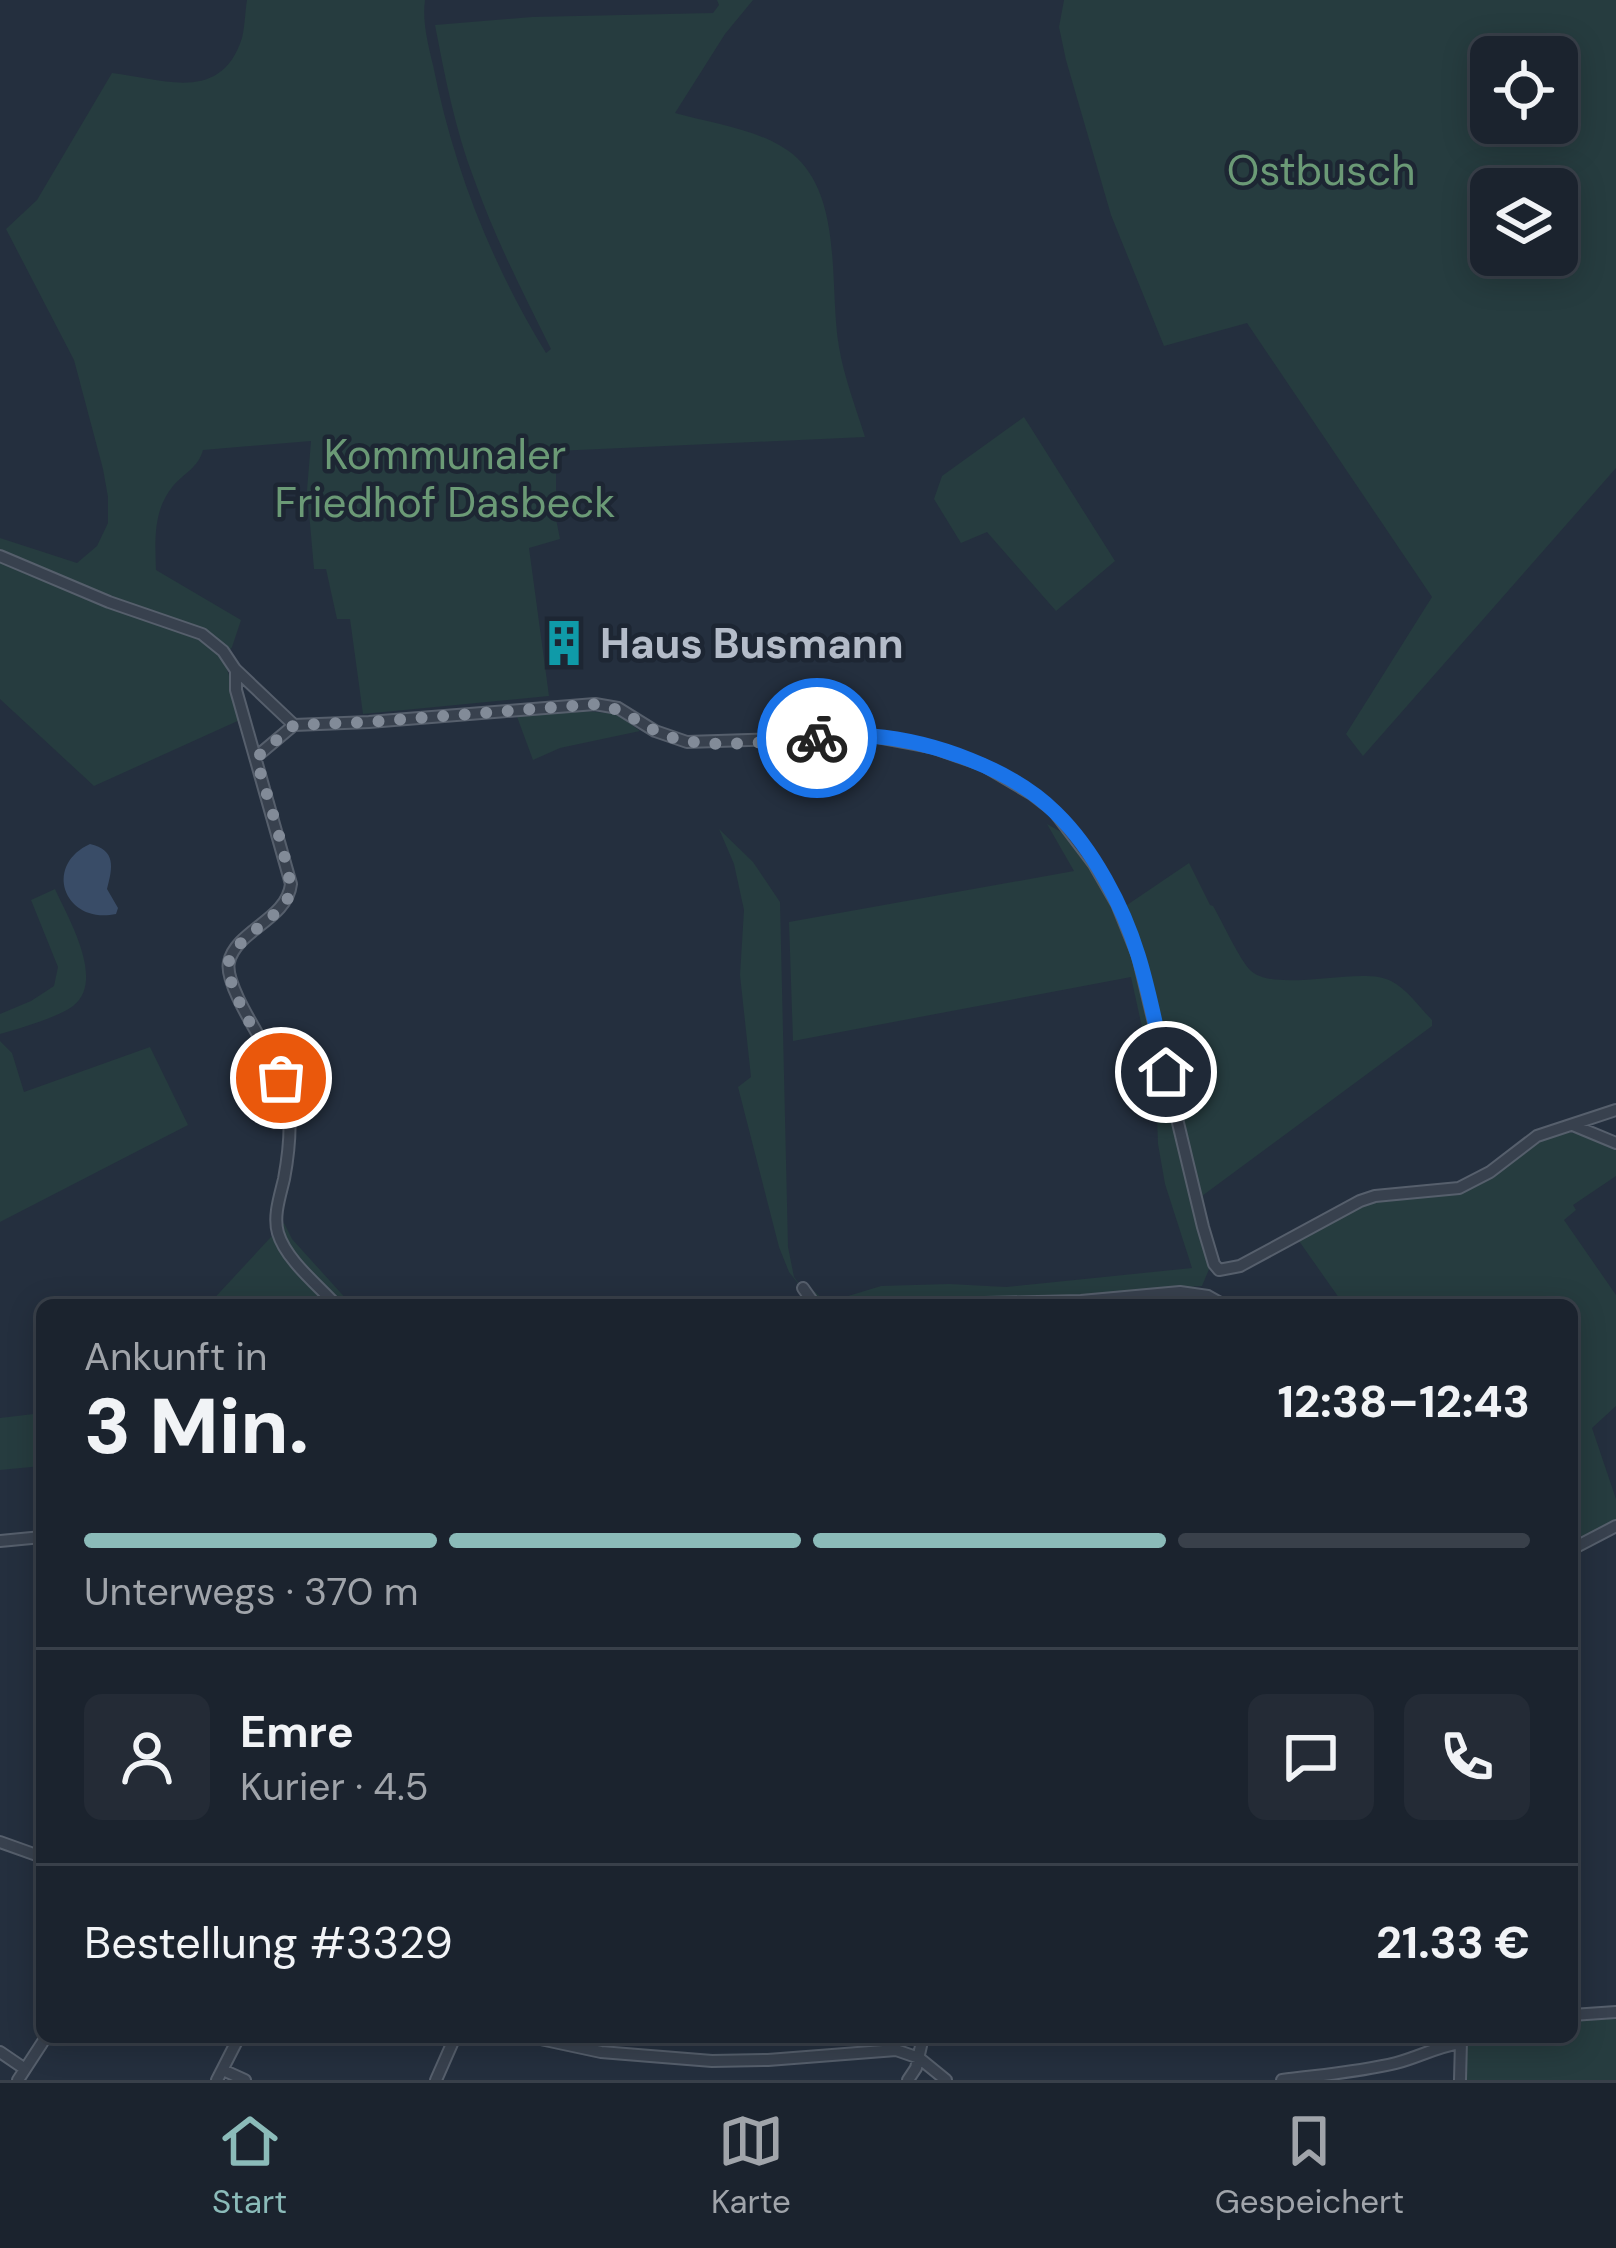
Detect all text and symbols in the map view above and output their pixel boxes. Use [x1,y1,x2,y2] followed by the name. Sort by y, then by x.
[1470,36,1578,276] map controls
[1470,36,1578,144] button: locate
[1227,143,1415,198] park label: Ostbusch
[1470,168,1578,276] button: layers
[275,427,615,530] park label: Kommunaler Friedhof Dasbeck
[600,616,904,671] place label: Haus Busmann
[539,618,589,668] building icon: Haus Busmann
[757,678,877,798] courier
[784,705,850,771] icon: bike
[1115,1021,1217,1123] pin
[230,1027,332,1129] pin
[1133,1039,1199,1105] icon: home
[248,1045,314,1111] icon: bag
[84,1331,267,1382] text: Ankunft in
[1278,1372,1530,1431] text: 12:38–12:43
[84,1376,309,1477] text: 3 Min.
[84,1566,419,1617] text: Unterwegs · 370 m
[84,1694,210,1820] button: person
[1248,1694,1374,1820] button: chat
[1404,1694,1530,1820] button: phone
[240,1702,354,1761] text: Emre
[240,1761,429,1812] text: Kurier · 4.5
[84,1913,453,1972] text: Bestellung #3329
[1376,1913,1530,1972] text: 21.33 €
[212,2108,287,2223] tab: Start
[711,2108,791,2223] tab: Karte
[1215,2108,1404,2223] tab: Gespeichert

